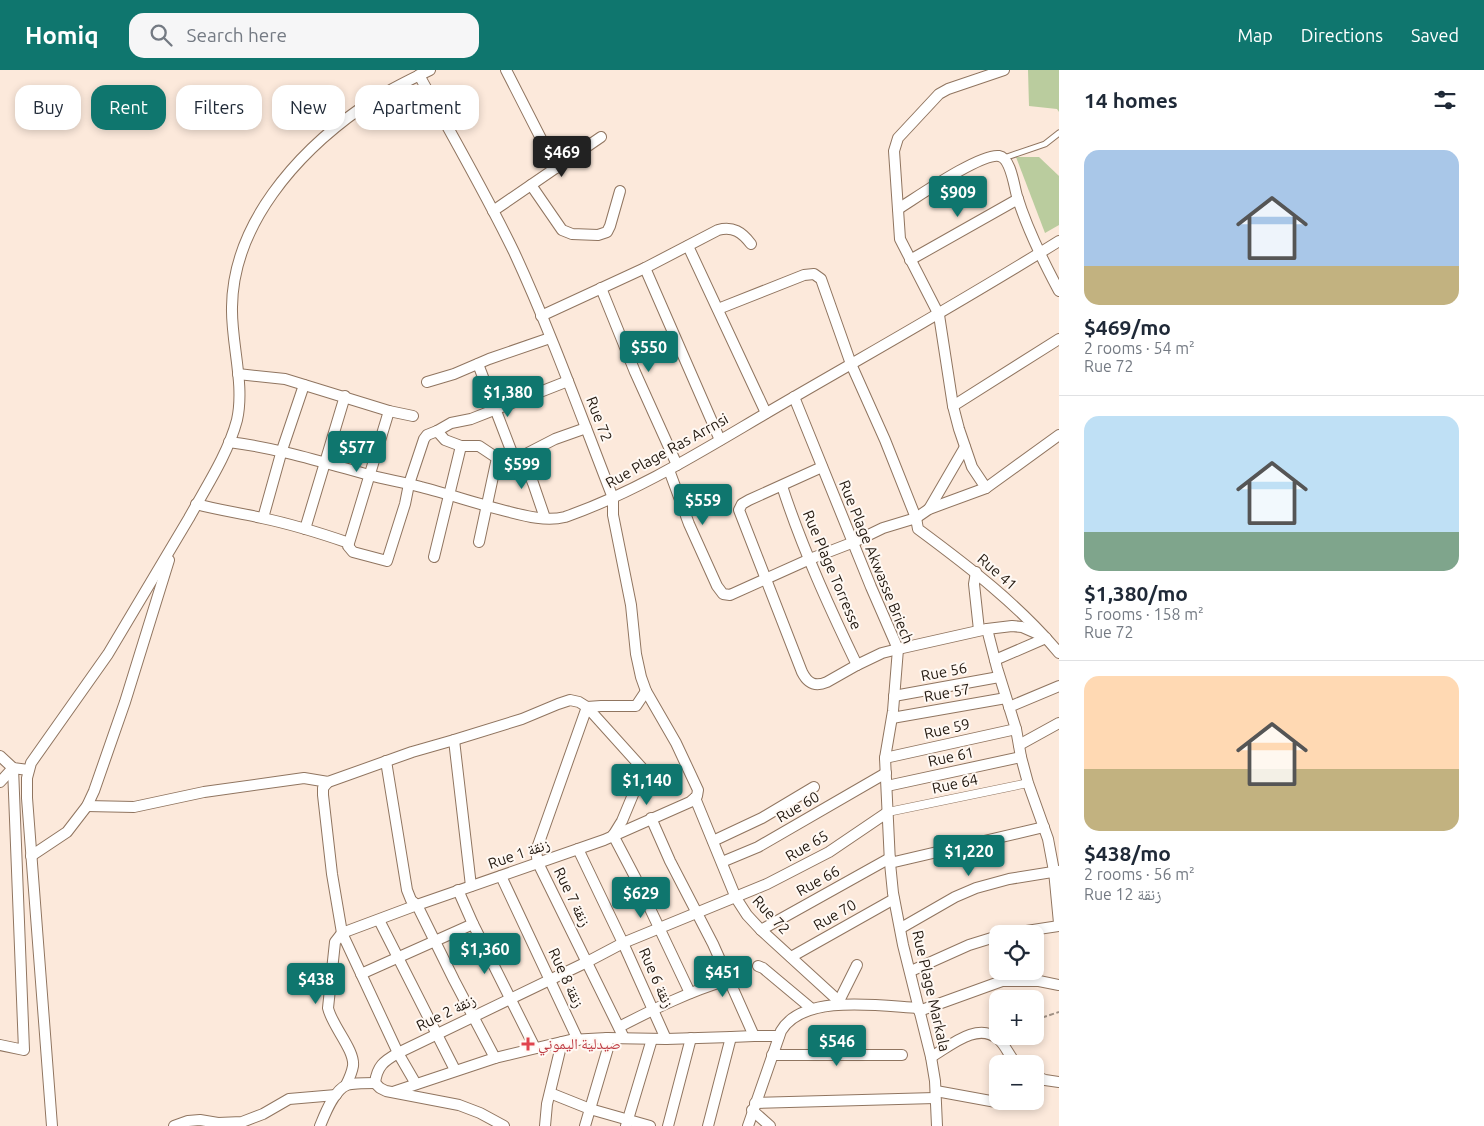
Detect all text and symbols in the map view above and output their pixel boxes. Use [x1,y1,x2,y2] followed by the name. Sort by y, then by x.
[129,13,479,58] search box
[147,21,175,49] icon: search
[25,22,99,49] text: Homiq
[187,24,287,46] text: Search here
[1237,25,1273,45] text: Map
[1301,25,1383,45] text: Directions
[1411,25,1459,45] text: Saved
[15,85,81,130] chip: Buy
[91,85,166,130] chip: Rent
[176,85,262,130] chip: Filters
[272,85,345,130] chip: New
[355,85,479,130] chip: Apartment
[1431,86,1459,114] icon: filters
[1084,88,1178,112] text: 14 homes
[532,136,592,178] pin: $469
[544,143,580,161] text: $469
[928,176,988,218] pin: $909
[940,183,976,201] text: $909
[1227,183,1317,273] icon: home
[1084,315,1171,339] text: $469/mo
[619,330,679,373] pin: $550
[631,338,667,356] text: $550
[1084,339,1195,357] text: 2 rooms · 54 m²
[1084,357,1134,375] text: Rue 72
[467,376,549,418] pin: $1,380
[483,383,533,401] text: $1,380
[583,394,616,444] street label: Rue 72
[603,410,731,491] street label: Rue Plage Ras Arrnsi
[327,430,387,473] pin: $577
[339,438,375,456] text: $577
[492,448,552,490] pin: $599
[1227,448,1317,538] icon: home
[504,455,540,473] text: $599
[836,478,917,646] street label: Rue Plage Akwasse Briech
[673,484,733,526] pin: $559
[685,491,721,509] text: $559
[800,508,865,632] street label: Rue Plage Torresse
[974,550,1020,593] street label: Rue 41
[1084,581,1188,605] text: $1,380/mo
[1084,605,1204,623] text: 5 rooms · 158 m²
[1084,623,1134,641] text: Rue 72
[919,659,968,684] street label: Rue 56
[923,680,971,705] street label: Rue 57
[1227,709,1317,799] icon: home
[922,715,971,742] street label: Rue 59
[926,743,975,770] street label: Rue 61
[606,764,688,806] pin: $1,140
[930,770,979,797] street label: Rue 64
[622,771,672,789] text: $1,140
[773,788,822,826] street label: Rue 60
[782,827,831,865] street label: Rue 65
[928,834,1010,877] pin: $1,220
[486,835,552,873] street label: Rue 1 زنقة
[1084,841,1171,865] text: $438/mo
[944,842,994,860] text: $1,220
[793,862,842,899] street label: Rue 66
[550,864,594,930] street label: Rue 7 زنقة
[1084,865,1195,883] text: 2 rooms · 56 m²
[611,876,671,919] pin: $629
[623,884,659,902] text: $629
[1084,885,1161,903] text: Rue 12 زنقة
[749,892,793,937] street label: Rue 72
[810,896,859,934] street label: Rue 70
[989,925,1044,1110] map controls
[989,925,1044,980] button: locate
[909,929,954,1053] street label: Rue Plage Markala
[444,932,526,975] pin: $1,360
[460,940,510,958] text: $1,360
[544,945,588,1011] street label: Rue 8 زنقة
[635,945,677,1011] street label: Rue 6 زنقة
[693,956,753,998] pin: $451
[286,962,346,1005] pin: $438
[705,963,741,981] text: $451
[298,970,334,988] text: $438
[989,990,1044,1045] button: +
[413,991,479,1035] street label: Rue 2 زنقة
[807,1024,867,1067] pin: $546
[819,1032,855,1050] text: $546
[538,1035,621,1056] place label: صيدلية اليموني
[522,1038,534,1050] marker: صيدلية اليموني
[989,1055,1044,1110] button: −

